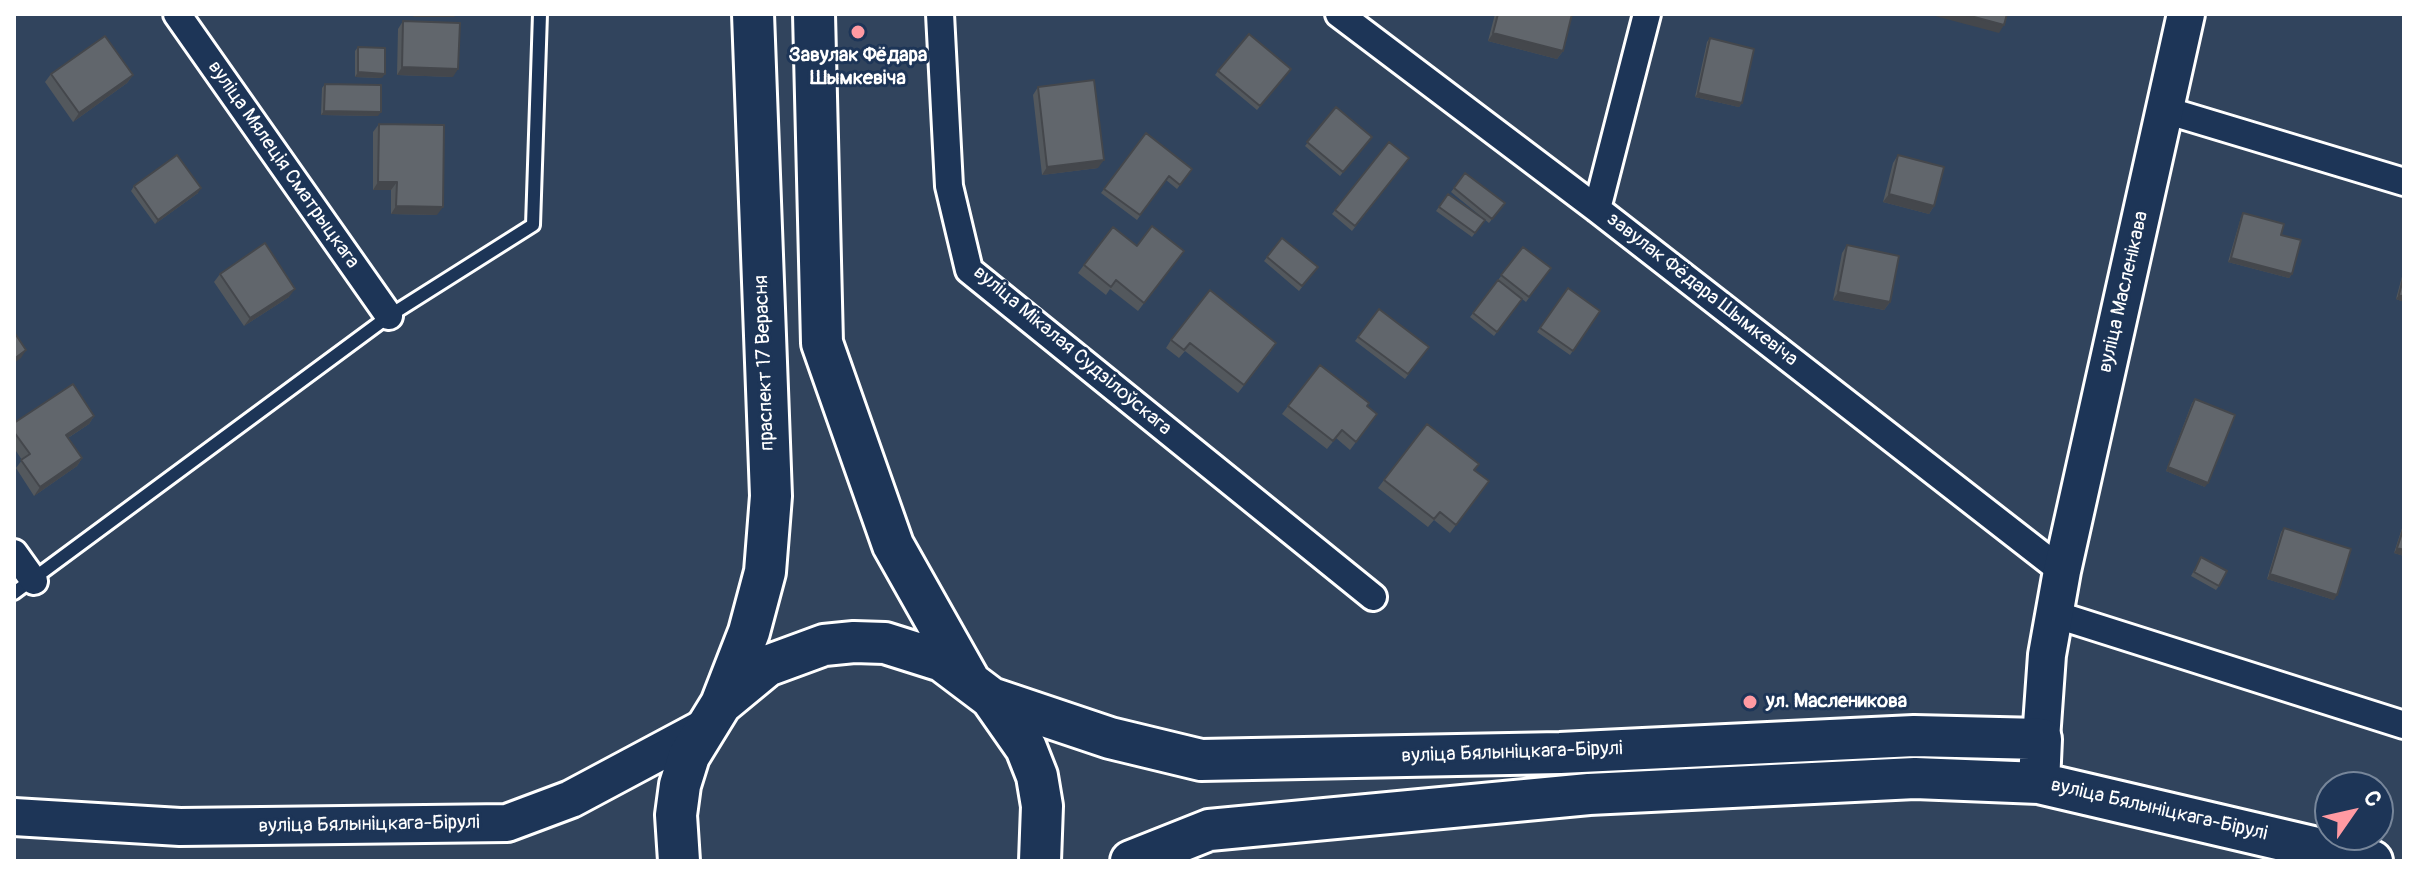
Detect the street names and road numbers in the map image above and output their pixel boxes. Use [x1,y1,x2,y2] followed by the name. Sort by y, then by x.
[202,57,364,273] street label: вуліца Мялеція Сматрыцкага
[1602,208,1802,372] street label: завулак Фёдара Шымкевіча
[2094,209,2154,375] street label: вуліца Масленікава
[968,261,1176,441] street label: вуліца Мікалая Судзілоўскага
[750,275,780,451] street label: праспект 17 Верасня
[1401,737,1623,769] street label: вуліца Бялыніцкага-Бірулі
[2048,773,2270,847] street label: вуліца Бялыніцкага-Бірулі
[258,811,480,839] street label: вуліца Бялыніцкага-Бірулі

